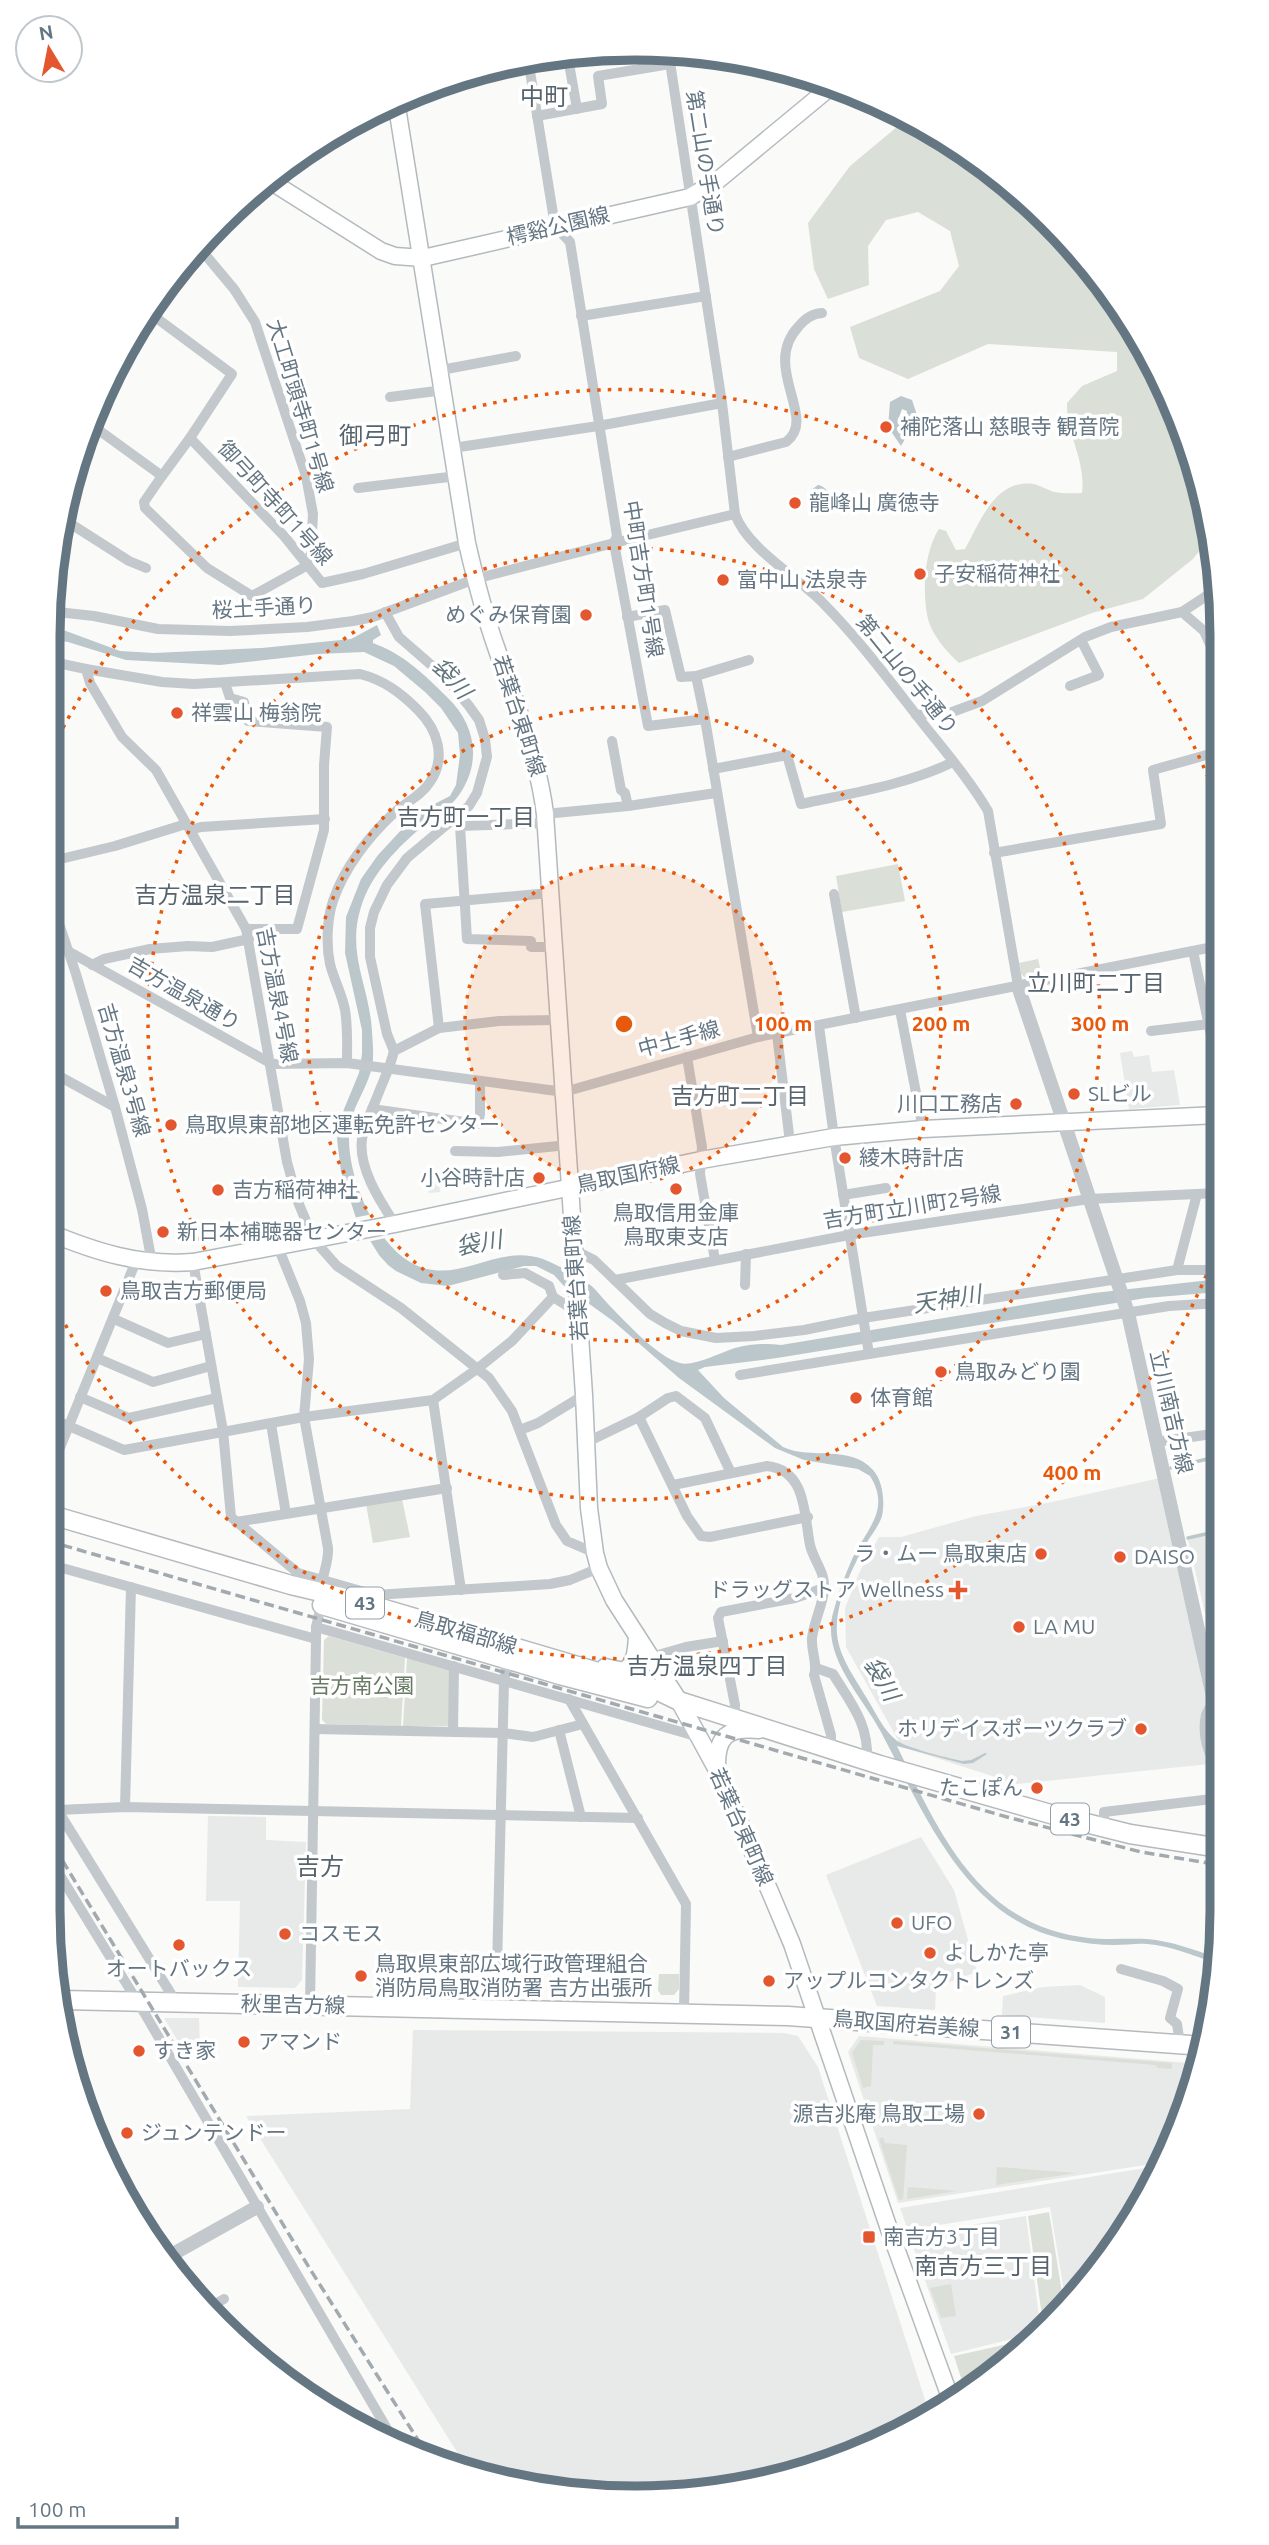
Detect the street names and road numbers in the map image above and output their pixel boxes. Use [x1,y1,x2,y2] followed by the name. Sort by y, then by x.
[683,88,729,237] street label: 第二山の手通り
[504,202,612,249] street label: 樗谿公園線
[263,316,339,495] street label: 大工町頭寺町1号線
[214,435,338,569] street label: 御弓町寺町1号線
[620,499,668,659] street label: 中町吉方町1号線
[211,592,317,622] street label: 桜土手通り
[852,610,963,739] street label: 第二山の手通り
[489,652,551,779] street label: 若葉台東町線
[253,925,303,1065] street label: 吉方温泉4号線
[124,951,245,1035] street label: 吉方温泉通り
[94,1000,155,1139] street label: 吉方温泉3号線
[635,1016,722,1060] street label: 中土手線
[574,1151,682,1197] street label: 鳥取国府線
[821,1180,1003,1232] street label: 吉方町立川町2号線
[559,1214,591,1342] street label: 若葉台東町線
[1146,1348,1198,1476] street label: 立川南吉方線
[346,1588,384,1618] road number: 43
[413,1606,520,1658] street label: 鳥取福部線
[705,1764,779,1889] street label: 若葉台東町線
[1051,1803,1089,1834] road number: 43
[240,1991,346,2017] street label: 秋里吉方線
[832,2006,980,2040] street label: 鳥取国府岩美線
[992,2016,1030,2048] road number: 31

